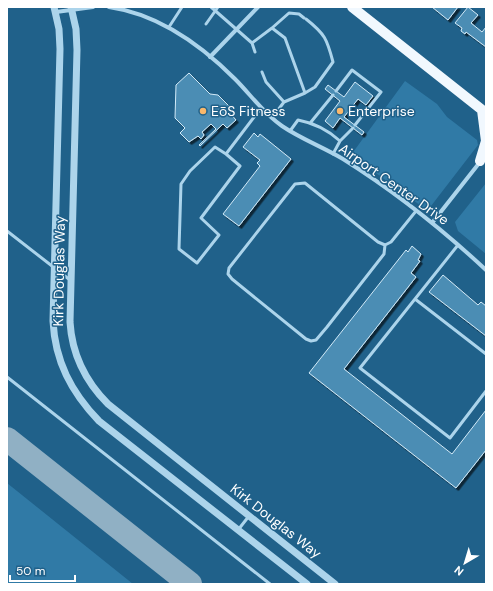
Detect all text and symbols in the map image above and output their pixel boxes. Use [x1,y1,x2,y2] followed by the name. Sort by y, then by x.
[211,102,285,120] place label: EōS Fitness
[348,102,415,120] place label: Enterprise
[198,106,208,116] marker: EōS Fitness
[335,106,345,116] marker: Enterprise
[335,139,453,229] street label: Airport Center Drive
[49,215,69,327] street label: Kirk Douglas Way
[227,480,325,562] street label: Kirk Douglas Way
[445,543,485,583] north arrow
[10,557,75,583] scale bar
[16,563,45,579] text: 50 m
[451,563,466,579] text: N

